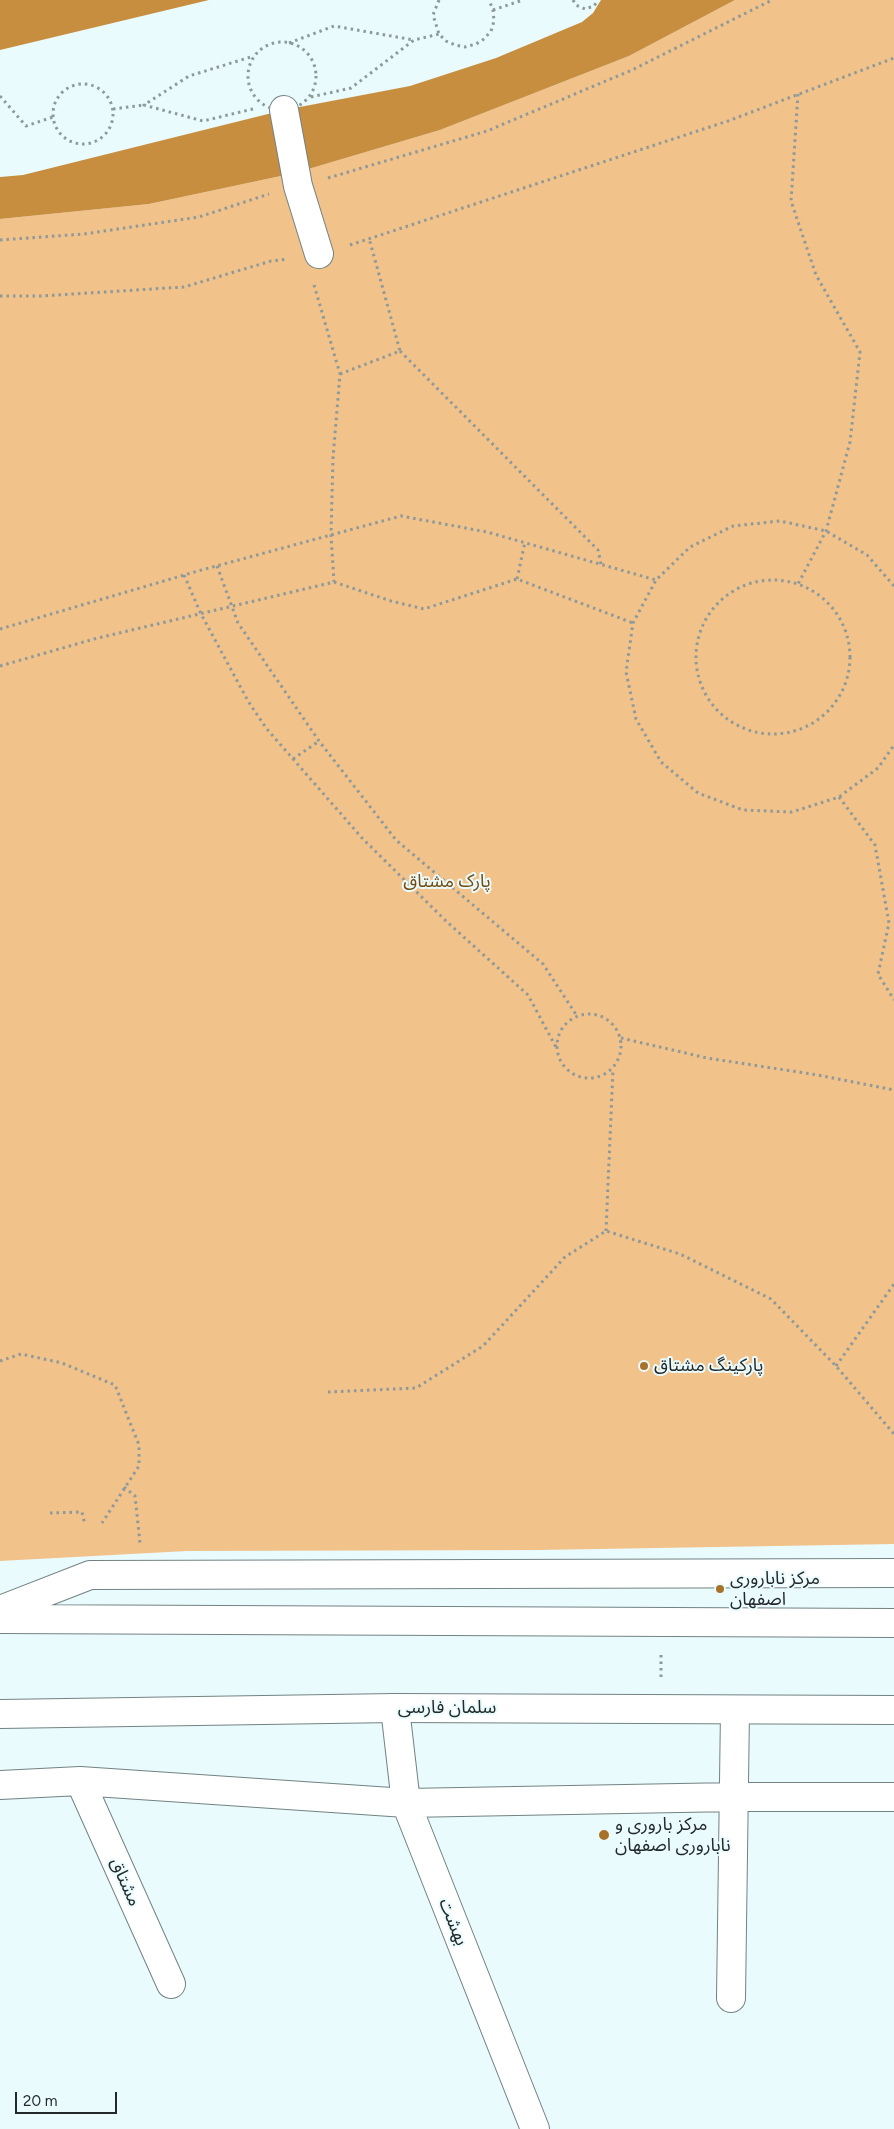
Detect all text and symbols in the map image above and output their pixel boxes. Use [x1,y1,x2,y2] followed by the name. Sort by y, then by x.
[403,871,491,893] park label: پارک مشتاق
[654,1355,763,1377] place label: پارکینگ مشتاق
[638,1360,650,1372] marker: پارکینگ مشتاق
[730,1568,820,1610] place label: مرکز ناباروری اصفهان
[714,1583,726,1595] marker: مرکز ناباروری اصفهان
[398,1697,496,1719] street label: سلمان فارسی
[615,1814,731,1856] place label: مرکز باروری و ناباروری اصفهان
[597,1828,611,1842] marker: مرکز باروری و ناباروری اصفهان
[105,1854,145,1910] street label: مشتاق
[434,1895,472,1949] street label: بهشت
[18,2082,120,2114] scale bar
[23,2092,57,2110] text: 20 m

